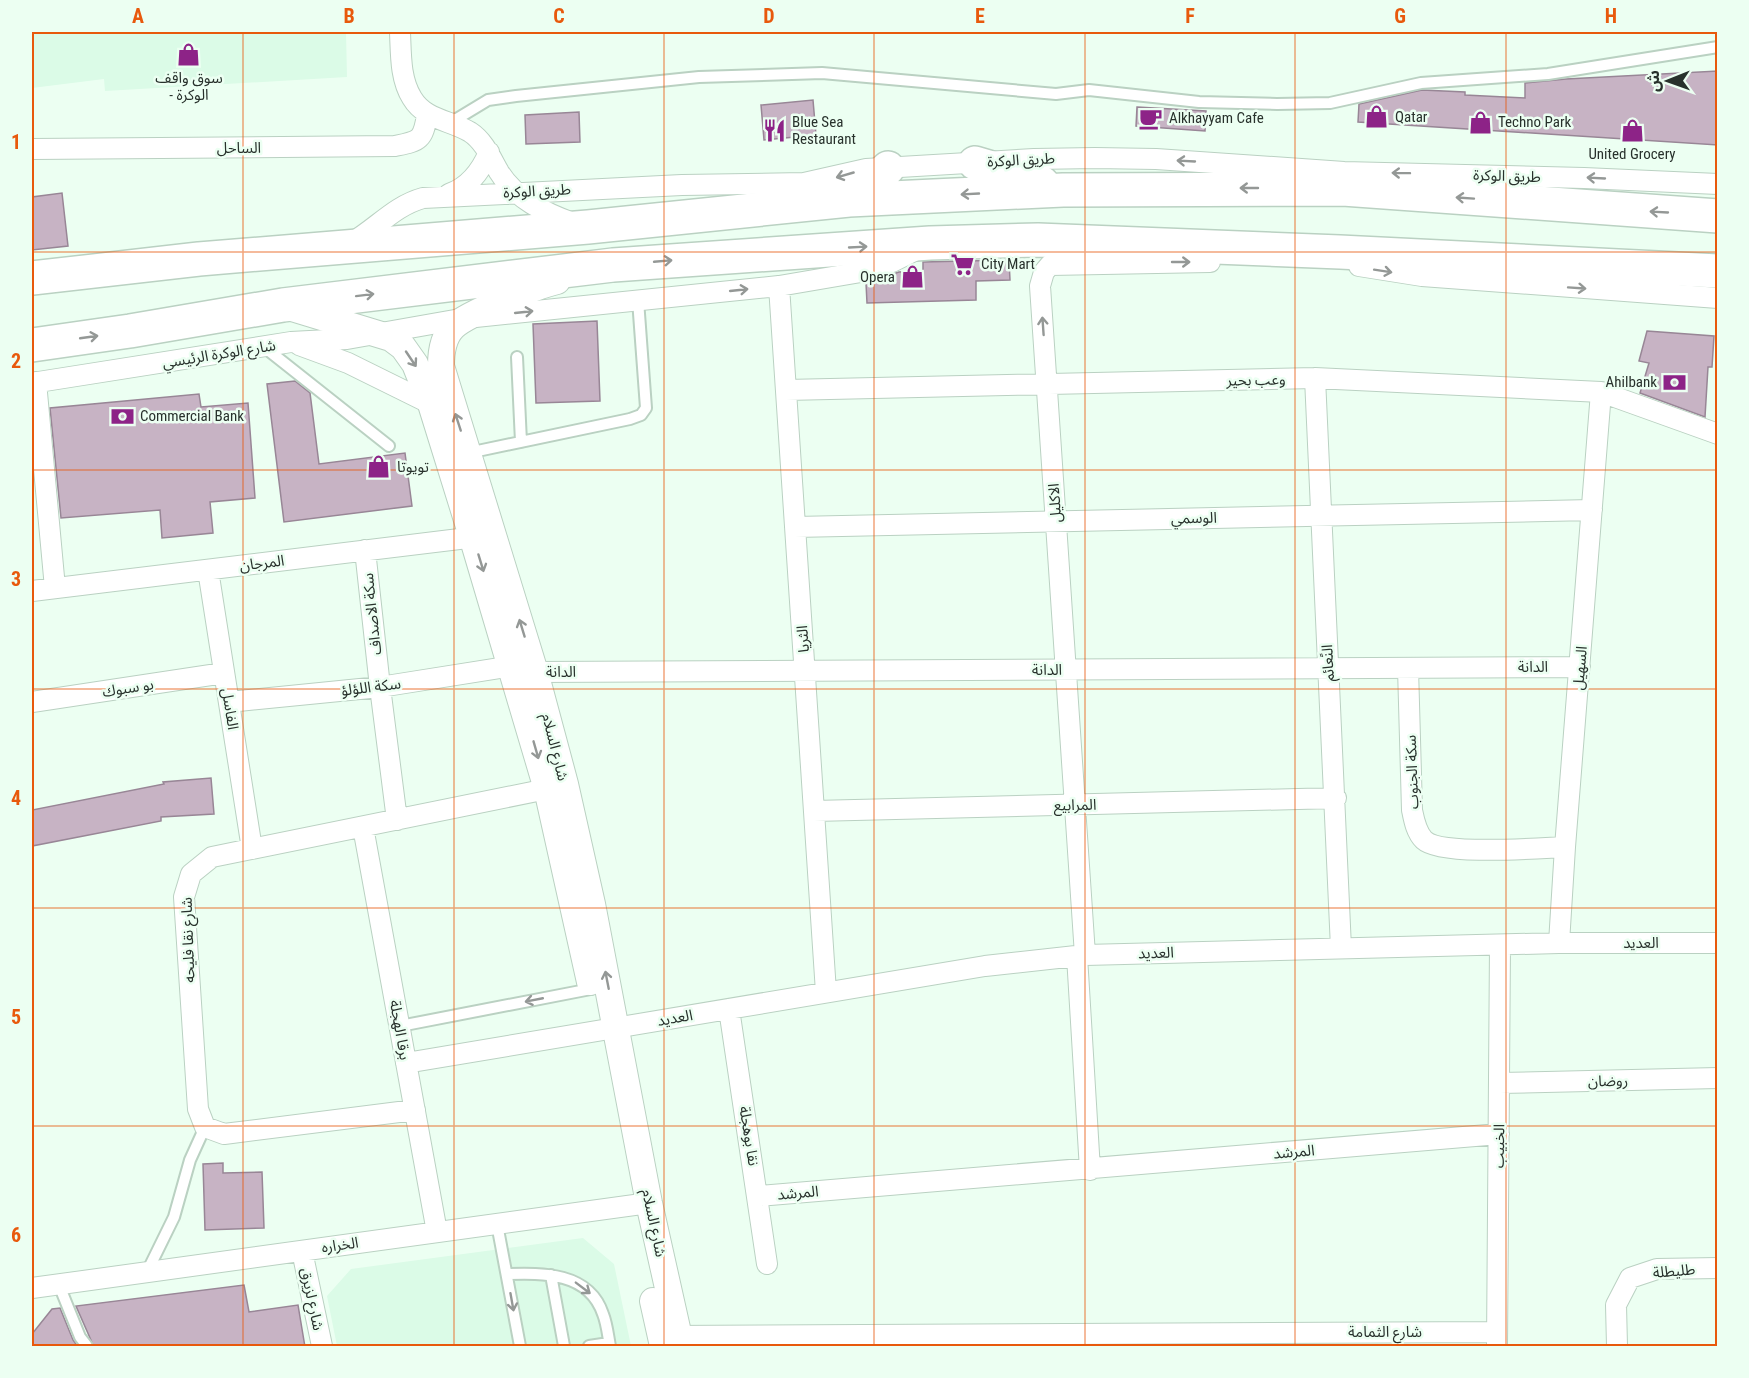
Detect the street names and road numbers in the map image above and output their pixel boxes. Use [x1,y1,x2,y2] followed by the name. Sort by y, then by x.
[217,139,261,157] street label: الساحل
[987,149,1055,172] street label: طريق الوكرة
[1473,166,1541,187] street label: طريق الوكرة
[503,180,571,203] street label: طريق الوكرة
[161,336,278,375] street label: شارع الوكرة الرئيسي
[1225,370,1286,390] street label: وعب بحير
[1045,483,1065,523] street label: الاكليل
[1171,509,1217,530] street label: الوسمي
[239,551,285,575] street label: المرجان
[359,572,385,656] street label: سكة الاصداف
[793,625,813,653] street label: الثريا
[1318,644,1340,682] street label: النًعائم
[1569,645,1591,691] street label: السهيل
[1518,658,1548,676] street label: الدانة
[1032,661,1062,679] street label: الدانة
[546,663,576,681] street label: الدانة
[340,674,402,700] street label: سكة اللؤلؤ
[101,675,155,701] street label: بو سبوك
[218,687,242,731] street label: الفاسل
[535,711,572,784] street label: شارع السلام
[1402,734,1422,809] street label: سكة الجنوب
[1053,796,1097,817] street label: المرابيع
[178,897,201,983] street label: شارع نقا فليحه
[1623,934,1659,952] street label: العديد
[1138,943,1174,963] street label: العديد
[386,999,414,1061] street label: برقا الهجلة
[656,1006,694,1030] street label: العديد
[1588,1072,1628,1090] street label: روضان
[735,1105,763,1167] street label: نقا بوهجلة
[1490,1124,1508,1168] street label: الخبيب
[1273,1141,1315,1163] street label: المرشد
[777,1182,819,1204] street label: المرشد
[635,1187,670,1260] street label: شارع السلام
[320,1234,360,1256] street label: الخراره
[1652,1260,1696,1282] street label: طليطلة
[294,1266,327,1333] street label: شارع لزيرق
[1348,1323,1422,1344] street label: شارع الثمامة

